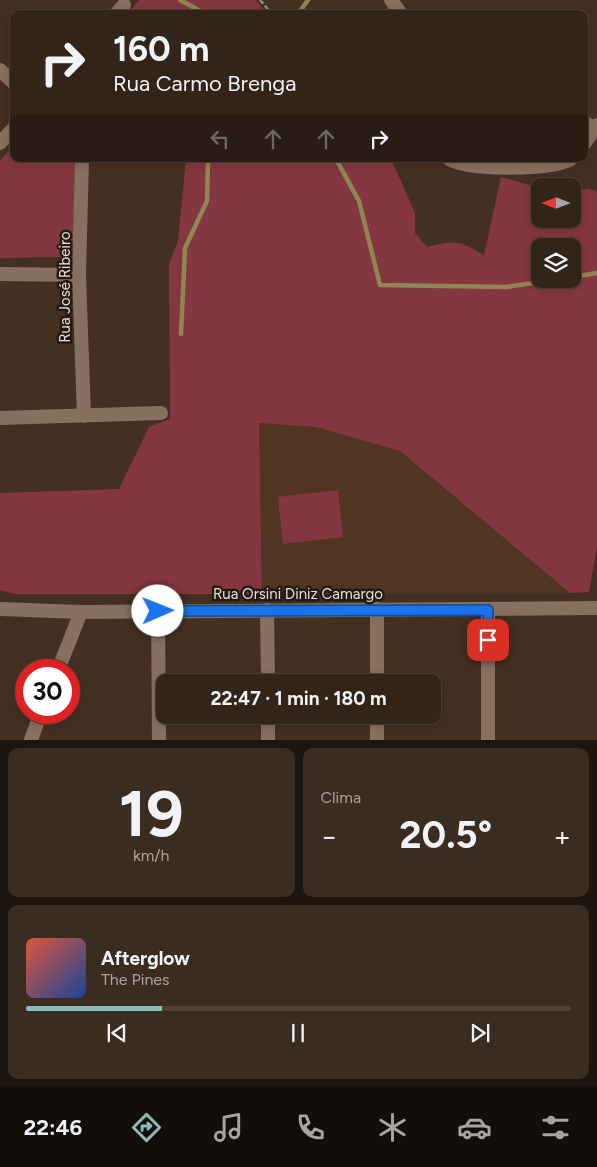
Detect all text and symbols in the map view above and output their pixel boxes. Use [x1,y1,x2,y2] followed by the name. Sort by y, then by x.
[113,28,210,70] text: 160 m
[30,30,95,95] icon: right
[113,70,296,97] text: Rua Carmo Brenga
[206,125,234,153] icon: left
[259,125,287,153] icon: ahead
[312,125,340,153] icon: ahead
[365,125,393,153] icon: right
[531,178,581,228] north arrow
[531,178,581,288] map controls
[56,231,74,343] street label: Rua José Ribeiro
[531,238,581,288] button: layers
[131,584,183,636] position arrow
[213,585,383,603] street label: Rua Orsini Diniz Camargo
[467,619,509,661] pin
[474,626,502,654] icon: arrive
[15,659,80,724] speed limit sign: 30
[210,687,387,710] text: 22:47 · 1 min · 180 m
[119,774,184,852] text: 19
[321,788,361,807] text: Clima
[400,812,492,858] text: 20.5°
[321,819,338,853] text: −
[554,819,571,853] text: +
[133,846,170,865] text: km/h
[101,947,190,970] text: Afterglow
[101,970,170,989] text: The Pines
[103,1019,131,1047] icon: previous
[284,1019,312,1047] icon: pause
[466,1019,494,1047] icon: next
[129,1110,164,1145] icon: directions
[211,1110,246,1145] icon: music
[293,1110,328,1145] icon: phone
[375,1110,410,1145] icon: climate
[457,1110,492,1145] icon: car
[538,1110,573,1145] icon: filters
[23,1114,82,1141] text: 22:46

